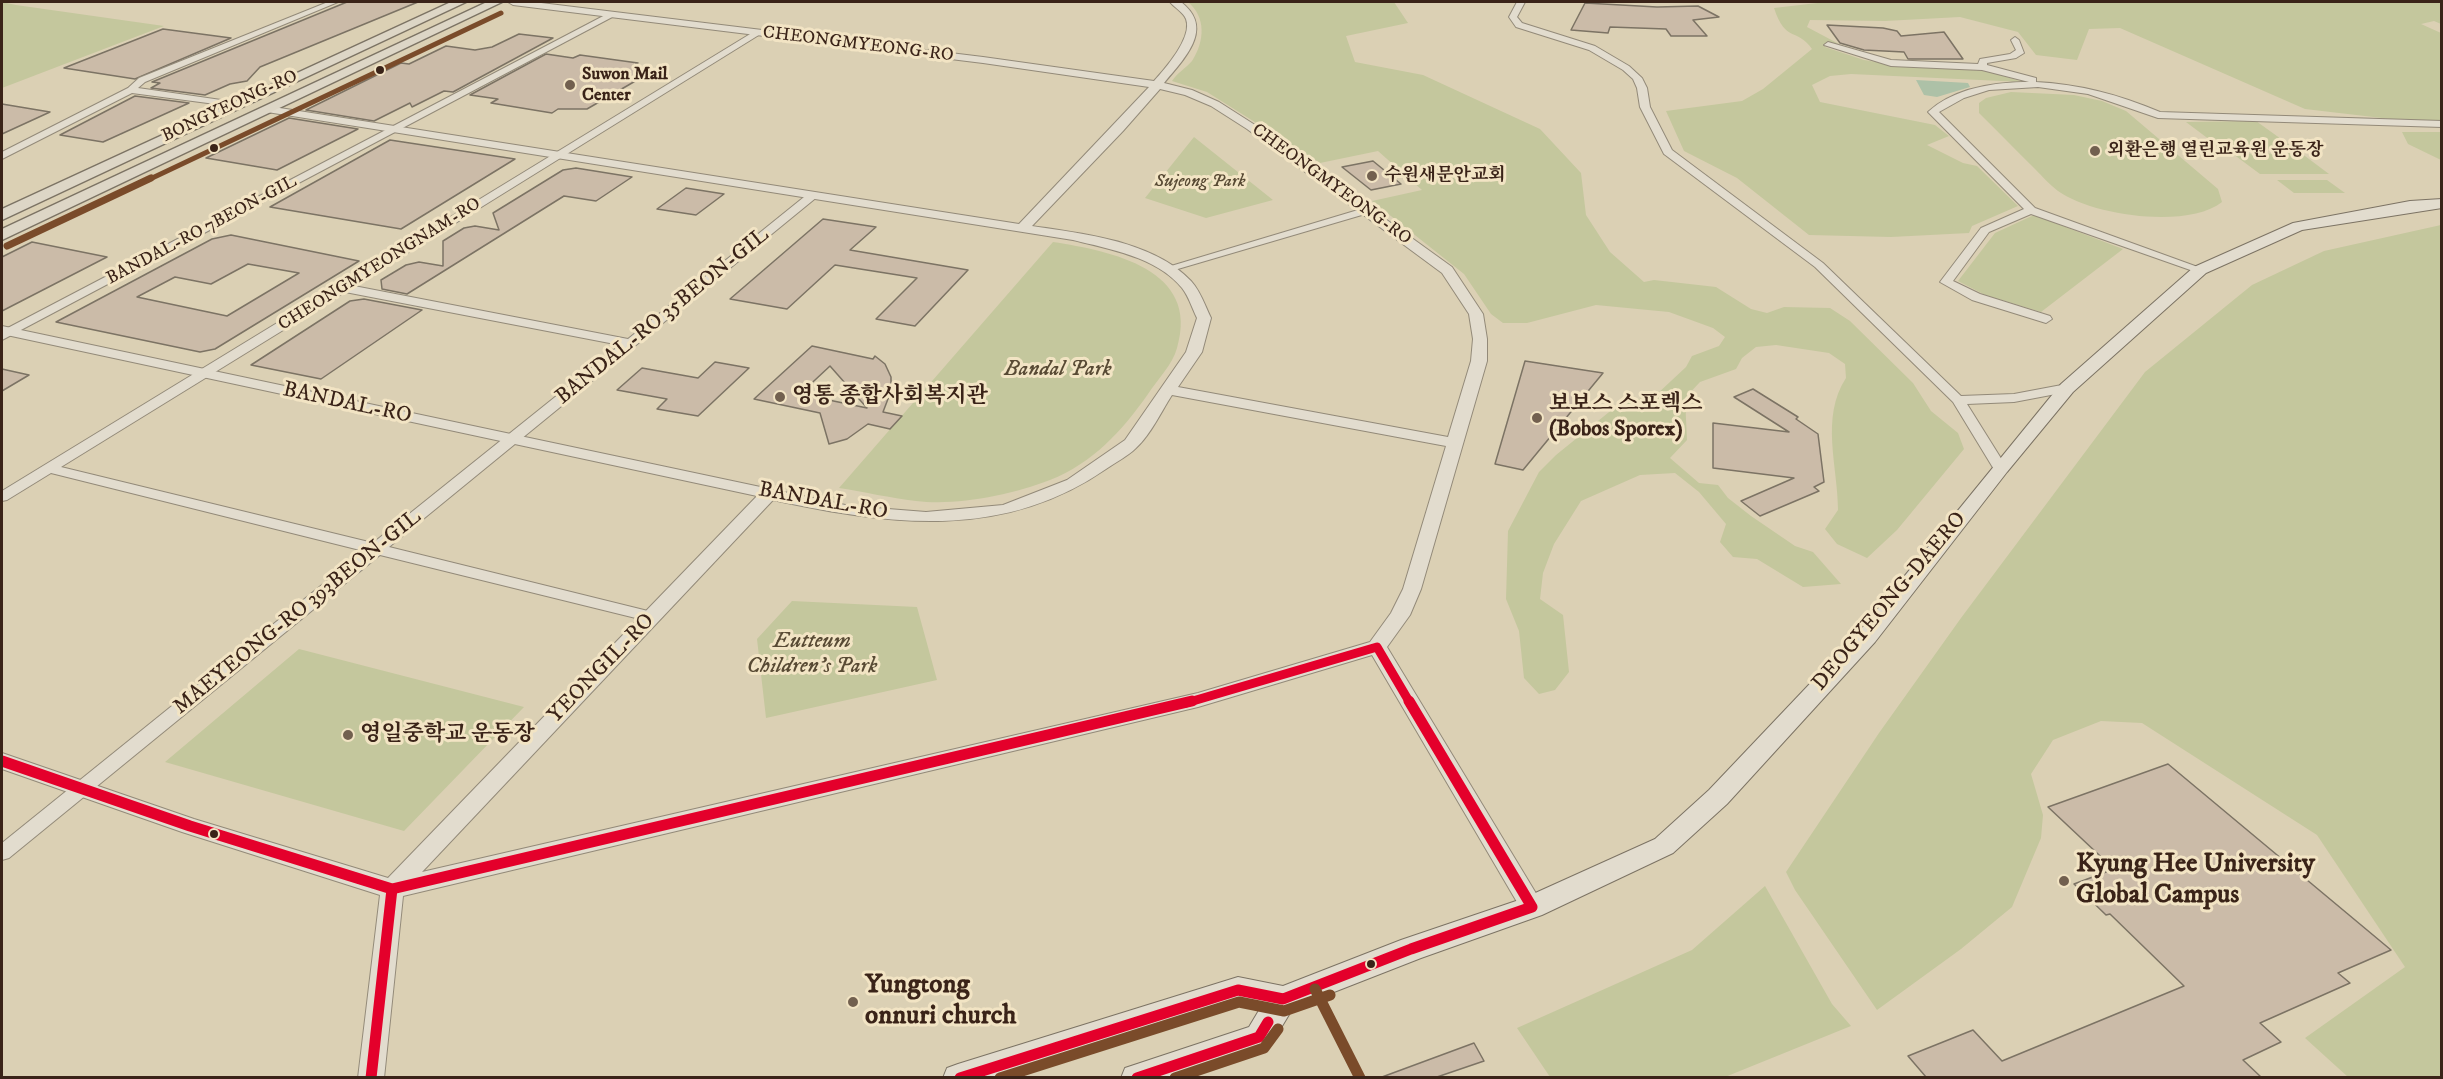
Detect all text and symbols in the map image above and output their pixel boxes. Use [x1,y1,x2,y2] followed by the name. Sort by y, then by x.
[761,23,955,67] street label: CHEONGMYEONG-RO
[374,64,386,76] unlabelled marker
[582,64,668,106] place label: Suwon Mail Center
[159,66,301,148] street label: BONGYEONG-RO
[563,78,577,92] marker: Suwon Mail Center
[1247,120,1415,250] street label: CHEONGMYEONG-RO
[2107,140,2323,162] place label: 외환은행 열린교육원 운동장
[208,142,220,154] unlabelled marker
[2088,144,2102,158] marker: 외환은행 열린교육원 운동장
[1384,165,1506,187] place label: 수원새문안교회
[1365,169,1379,183] marker: 수원새문안교회
[1154,171,1246,193] park label: Sujeong Park
[103,172,301,290] street label: BANDAL-RO 7BEON-GIL
[275,194,485,336] street label: CHEONGMYEONGNAM-RO
[551,223,775,411] street label: BANDAL-RO 35BEON-GIL
[1004,357,1112,383] park label: Bandal Park
[280,377,414,431] street label: BANDAL-RO
[792,384,988,410] place label: 영통 종합사회복지관
[773,390,787,404] marker: 영통 종합사회복지관
[1549,392,1702,444] place label: 보보스 스포렉스 (Bobos Sporex)
[1530,411,1544,425] marker: 보보스 스포렉스 (Bobos Sporex)
[756,478,890,526] street label: BANDAL-RO
[169,505,427,721] street label: MAEYEONG-RO 393BEON-GIL
[1807,507,1973,697] street label: DEOGYEONG-DAERO
[543,609,661,729] street label: YEONGIL-RO
[746,629,878,680] park label: Eutteum Children's Park
[360,722,535,748] place label: 영일중학교 운동장
[341,728,355,742] marker: 영일중학교 운동장
[208,828,220,840] unlabelled marker
[2076,849,2315,912] place label: Kyung Hee University Global Campus
[2057,874,2071,888] marker: Kyung Hee University Global Campus
[1365,958,1377,970] unlabelled marker
[865,970,1016,1033] place label: Yungtong onnuri church
[846,995,860,1009] marker: Yungtong onnuri church

